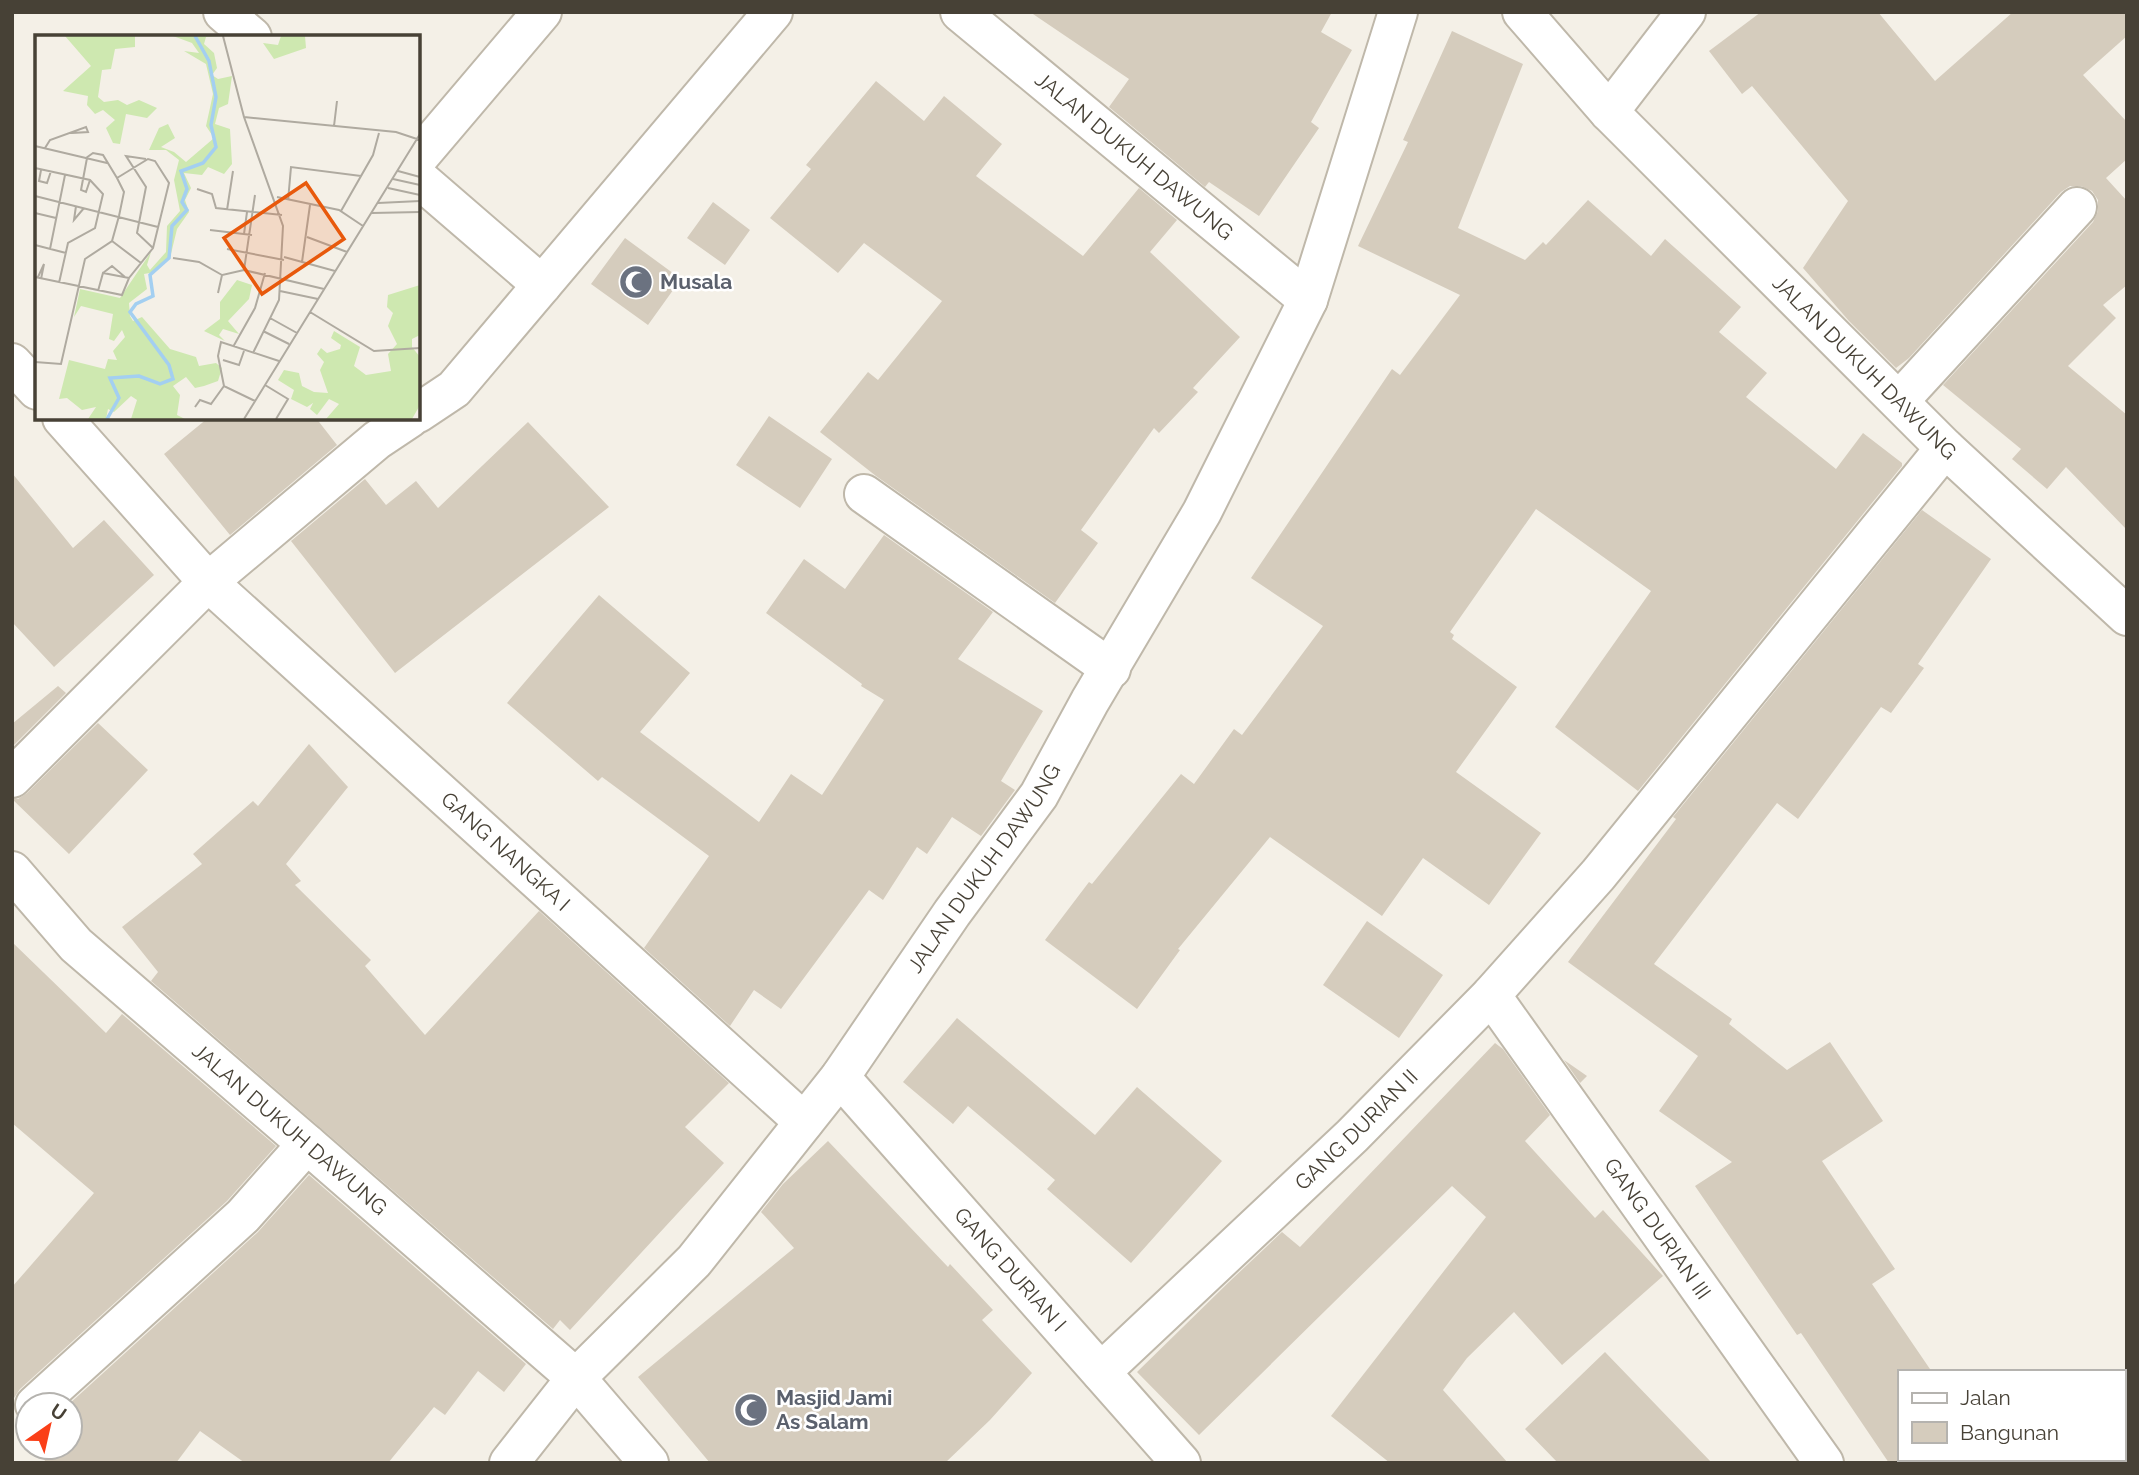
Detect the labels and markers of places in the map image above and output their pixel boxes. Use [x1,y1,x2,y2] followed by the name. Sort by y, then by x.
[617,263,655,301] mosque icon: Musala
[660,269,732,294] place label: Musala
[776,1385,892,1434] place label: Masjid Jami As Salam
[732,1391,770,1429] mosque icon: Masjid Jami As Salam

